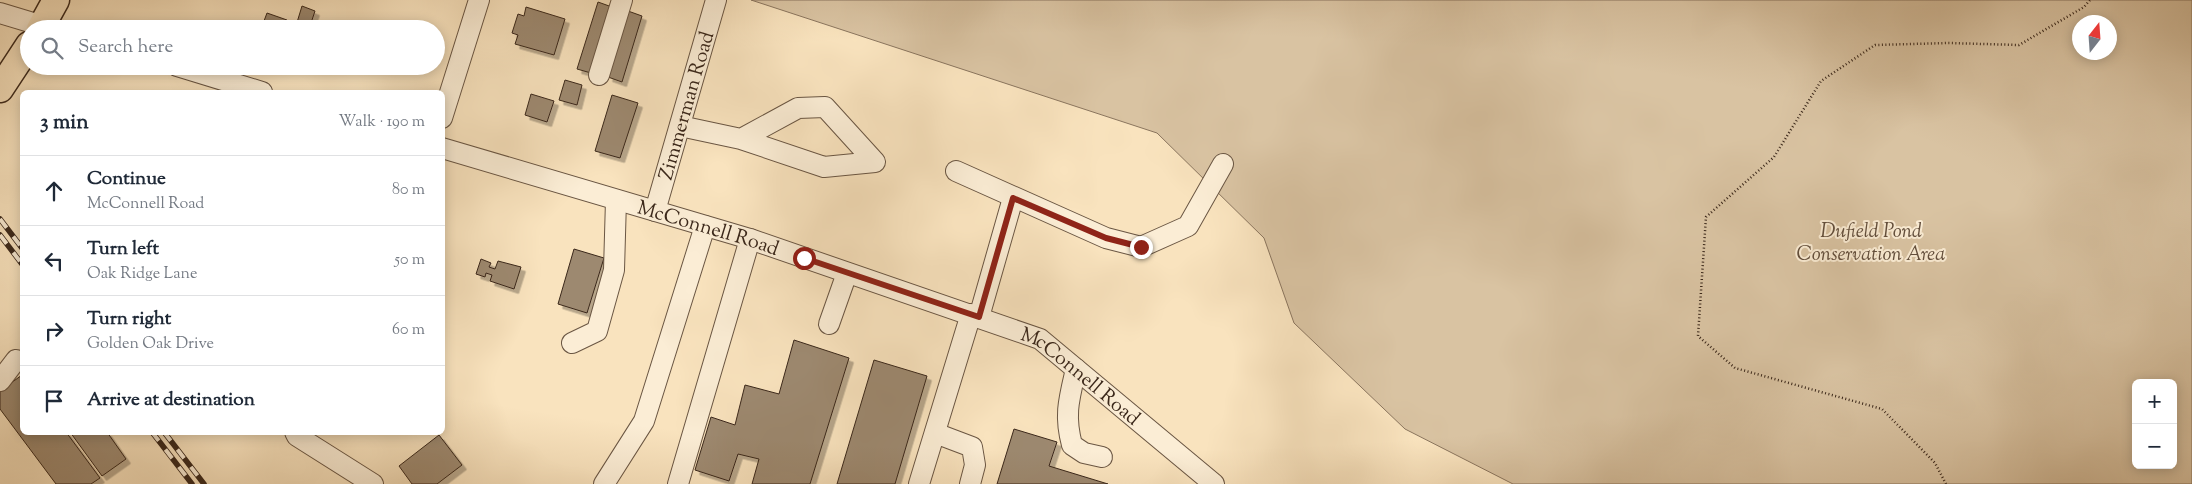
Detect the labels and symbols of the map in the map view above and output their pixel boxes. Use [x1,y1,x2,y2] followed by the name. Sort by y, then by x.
[2072,15,2117,60] north arrow
[653,28,723,184] street label: Zimmerman Road
[633,194,782,265] street label: McConnell Road
[1797,218,1945,270] park label: Dufield Pond Conservation Area
[1130,236,1153,259] route end
[793,247,816,270] route start
[1016,321,1146,434] street label: McConnell Road

